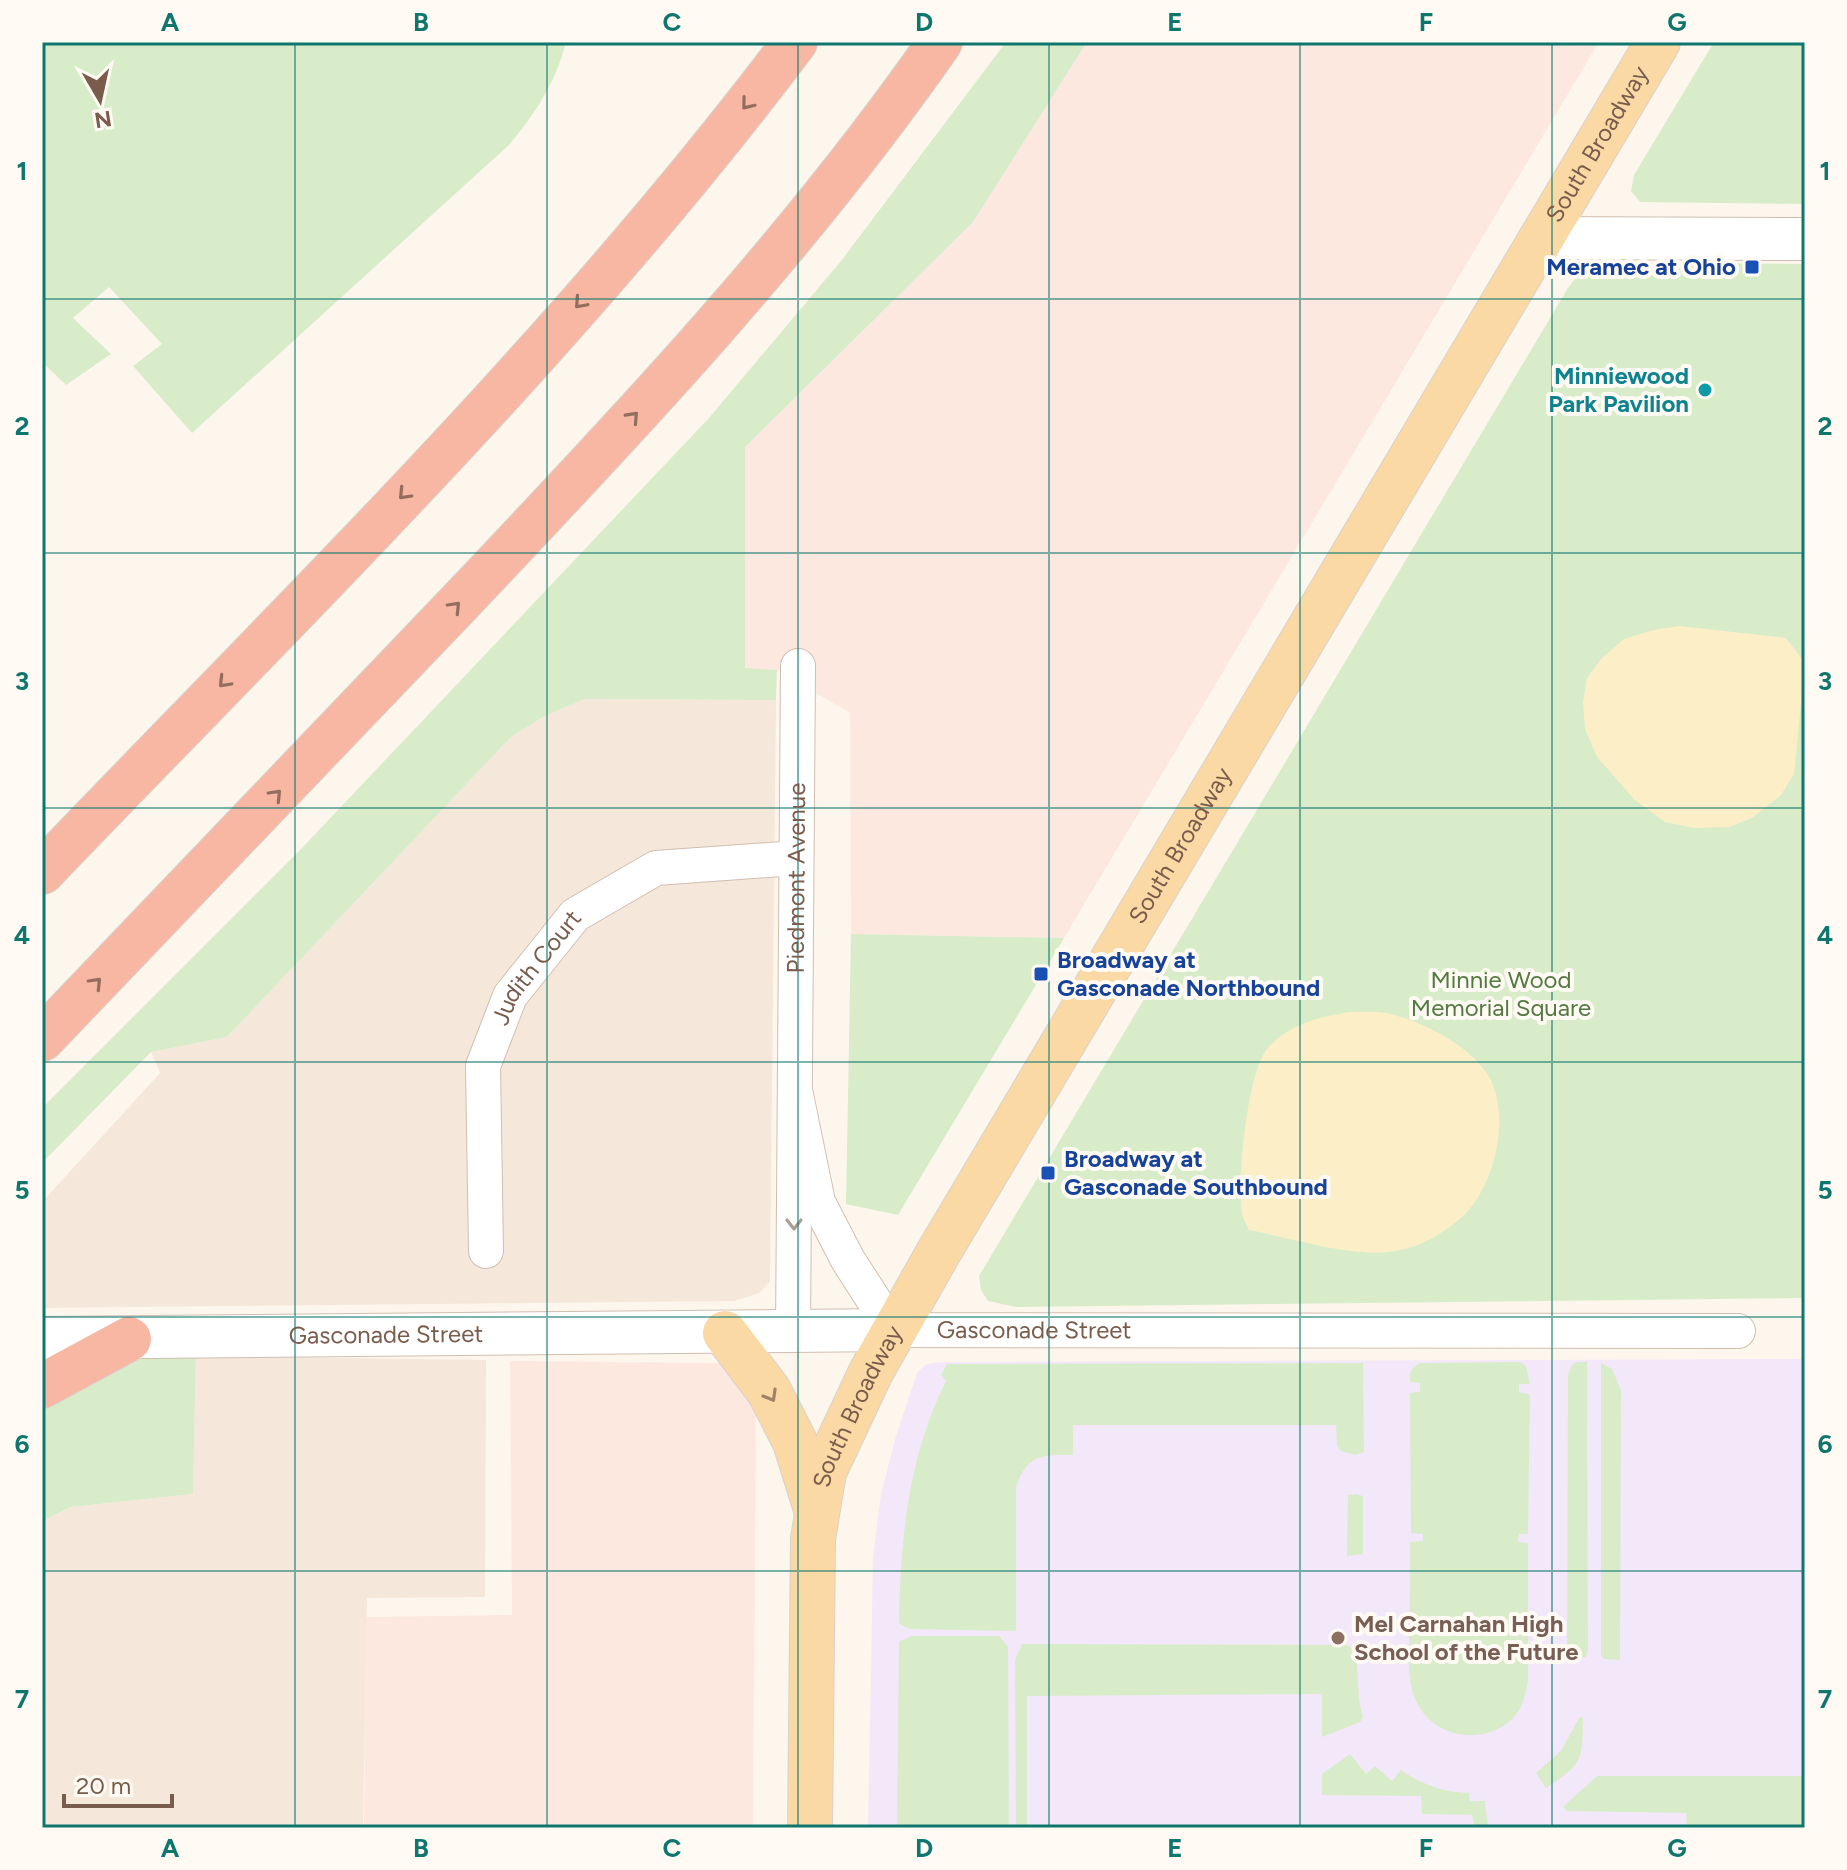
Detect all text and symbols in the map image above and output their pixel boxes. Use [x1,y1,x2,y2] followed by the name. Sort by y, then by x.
[161,6,180,38] text: A
[413,6,429,38] text: B
[663,6,682,38] text: C
[915,6,933,38] text: D
[1167,6,1183,38] text: E
[1419,6,1433,38] text: F
[1667,6,1687,38] text: G
[60,60,140,140] north arrow
[1539,60,1655,227] street label: South Broadway
[742,95,757,109] one-way arrow
[93,105,114,134] text: N
[17,155,27,187] text: 1
[1820,155,1830,187] text: 1
[1546,252,1736,281] place label: Meramec at Ohio
[1743,258,1761,276] marker: Meramec at Ohio
[575,294,590,308] one-way arrow
[1548,361,1689,418] place label: Minniewood Park Pavilion
[1696,381,1714,399] marker: Minniewood Park Pavilion
[14,410,30,442] text: 2
[1817,410,1833,442] text: 2
[623,412,638,426] one-way arrow
[398,485,413,499] one-way arrow
[446,602,460,616] one-way arrow
[15,665,29,697] text: 3
[1818,665,1832,697] text: 3
[219,673,233,687] one-way arrow
[1122,762,1238,929] street label: South Broadway
[781,783,811,973] street label: Piedmont Avenue
[266,790,281,804] one-way arrow
[485,904,587,1029] street label: Judith Court
[14,919,30,951] text: 4
[1817,919,1833,951] text: 4
[1057,945,1320,1002] place label: Broadway at Gasconade Northbound
[1032,965,1050,983] marker: Broadway at Gasconade Northbound
[1411,965,1591,1022] park label: Minnie Wood Memorial Square
[87,978,101,992] one-way arrow
[1064,1144,1328,1201] place label: Broadway at Gasconade Southbound
[1039,1164,1057,1182] marker: Broadway at Gasconade Southbound
[14,1174,30,1206] text: 5
[1817,1174,1833,1206] text: 5
[785,1218,803,1231] one-way arrow
[937,1315,1131,1344] street label: Gasconade Street
[289,1319,483,1350] street label: Gasconade Street
[807,1320,908,1489] street label: South Broadway
[761,1387,777,1402] one-way arrow
[14,1428,30,1460] text: 6
[1817,1428,1833,1460] text: 6
[1354,1609,1579,1666] place label: Mel Carnahan High School of the Future
[1329,1629,1347,1647] marker: Mel Carnahan High School of the Future
[15,1683,29,1715] text: 7
[1818,1683,1832,1715] text: 7
[64,1758,172,1808] scale bar
[76,1771,131,1800] text: 20 m
[161,1832,180,1864] text: A
[413,1832,429,1864] text: B
[663,1832,682,1864] text: C
[915,1832,933,1864] text: D
[1167,1832,1183,1864] text: E
[1419,1832,1433,1864] text: F
[1667,1832,1687,1864] text: G

